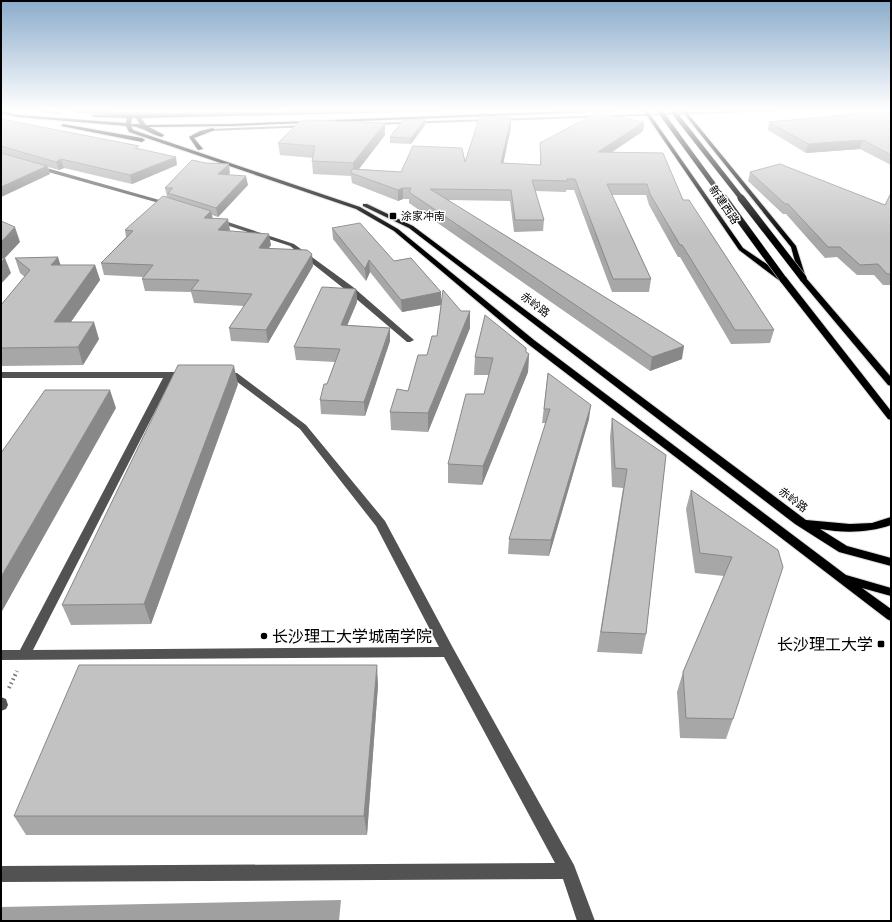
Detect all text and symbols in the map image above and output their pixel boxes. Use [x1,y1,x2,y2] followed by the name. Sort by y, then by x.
[706,183,742,227] street label: 新建西路
[401,210,445,223] place label: 涂家冲南
[388,211,398,221] marker: 涂家冲南
[518,290,552,320] street label: 赤岭路
[776,485,810,515] street label: 赤岭路
[272,627,432,646] place label: 长沙理工大学城南学院
[259,631,269,641] marker: 长沙理工大学城南学院
[777,635,873,654] place label: 长沙理工大学
[876,639,886,649] marker: 长沙理工大学

